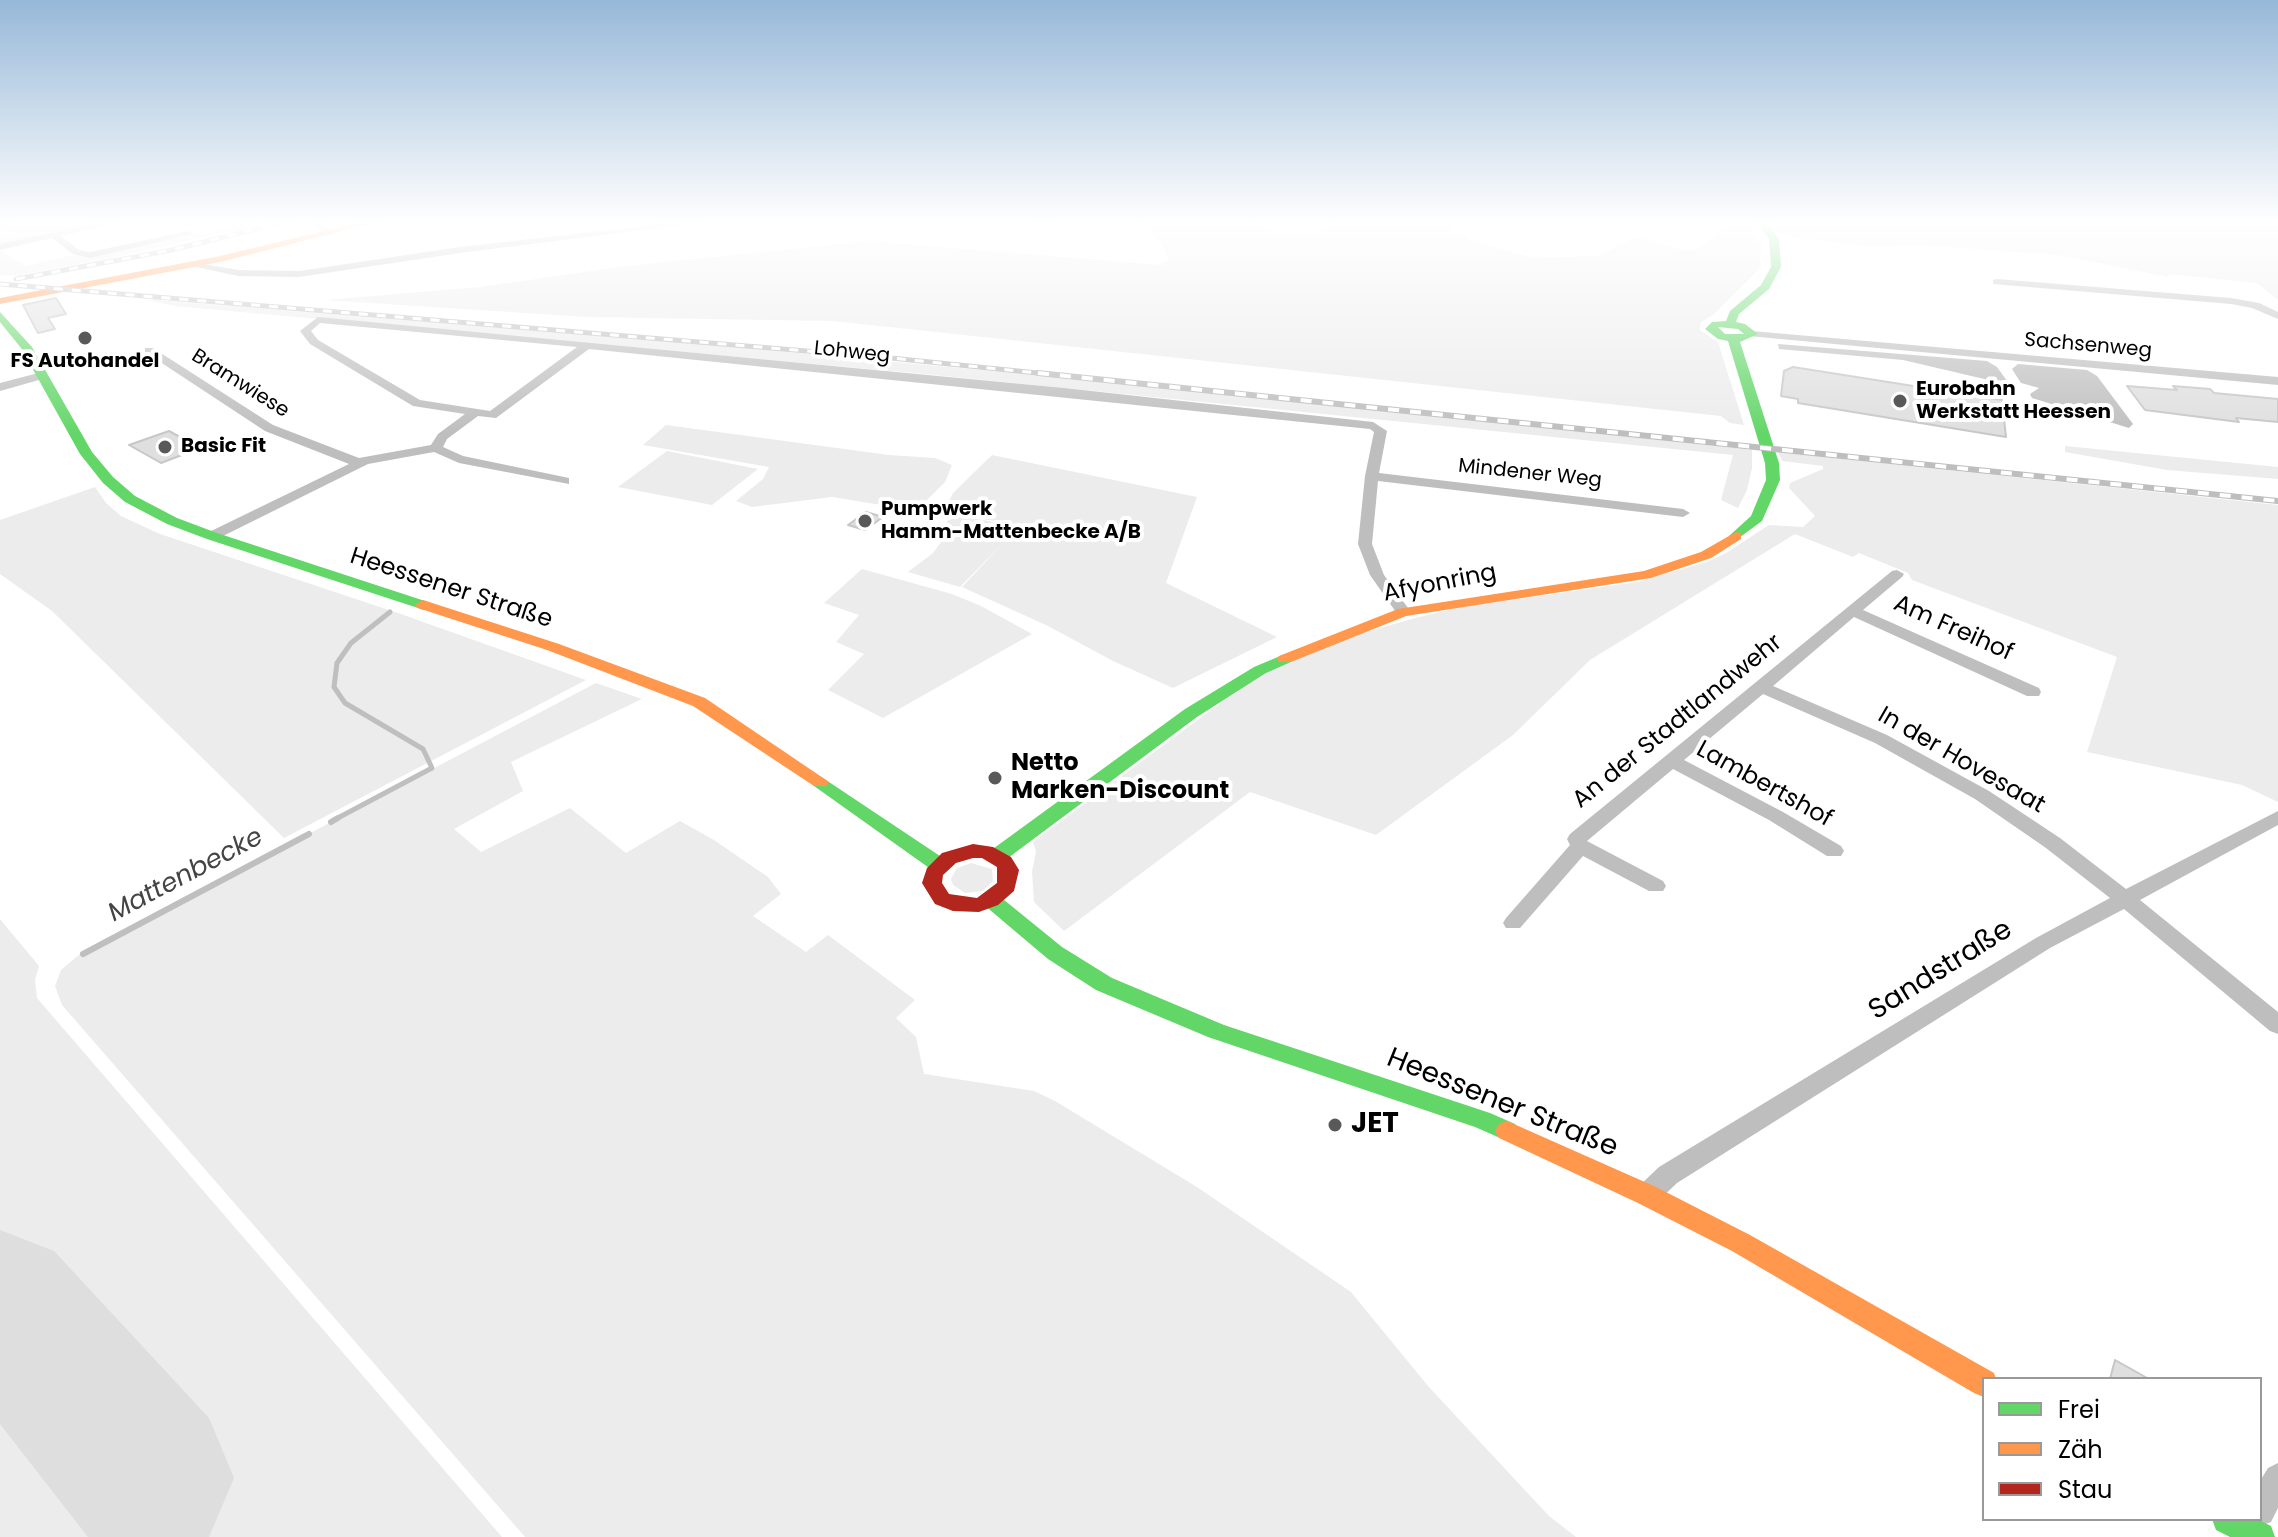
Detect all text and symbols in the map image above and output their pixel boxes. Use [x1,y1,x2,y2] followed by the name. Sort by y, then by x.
[2023,328,2153,364] street label: Sachsenweg
[76,329,94,347] marker: FS Autohandel
[813,337,891,369] street label: Lohweg
[187,345,293,423] street label: Bramwiese
[11,350,159,374] place label: FS Autohandel
[1916,378,2111,425] place label: Eurobahn Werkstatt Heessen
[1891,392,1909,410] marker: Eurobahn Werkstatt Heessen
[181,435,266,459] place label: Basic Fit
[156,438,174,456] marker: Basic Fit
[1457,455,1603,493] street label: Mindener Weg
[881,498,1141,545] place label: Pumpwerk Hamm-Mattenbecke A/B
[856,512,874,530] marker: Pumpwerk Hamm-Mattenbecke A/B
[346,543,556,635] street label: Heessener Straße
[1381,559,1499,609] street label: Afyonring
[1889,590,2017,668] street label: Am Freihof
[1568,629,1788,815] street label: An der Stadtlandwehr
[1872,701,2050,821] street label: In der Hovesaat
[1691,736,1837,834] street label: Lambertshof
[1011,750,1229,806] place label: Netto Marken-Discount
[986,769,1004,787] marker: Netto Marken-Discount
[103,822,269,930] water label: Mattenbecke
[1863,914,2019,1028] street label: Sandstraße
[1382,1042,1622,1166] street label: Heessener Straße
[1351,1108,1399,1142] place label: JET
[1326,1116,1344,1134] marker: JET
[1982,1377,2262,1521] legend
[2058,1393,2100,1426] text: Frei
[2058,1433,2103,1466] text: Zäh
[2058,1473,2112,1506] text: Stau

